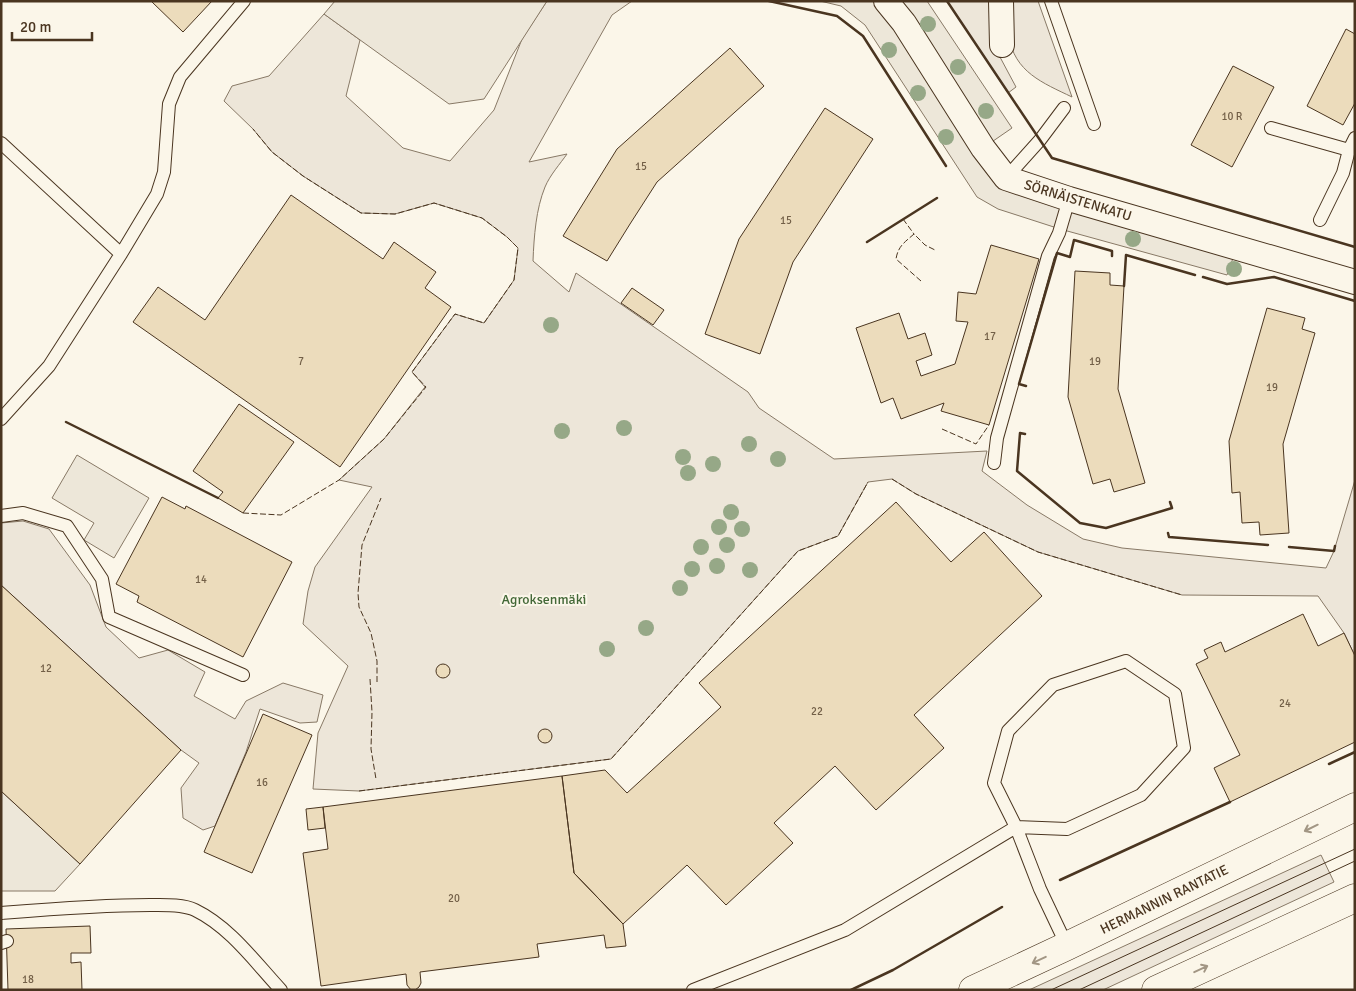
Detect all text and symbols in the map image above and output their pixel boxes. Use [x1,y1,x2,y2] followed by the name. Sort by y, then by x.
[12,10,92,42] scale bar
[20,18,51,36] text: 20 m
[1222,110,1243,123] house number: 10 R
[635,160,647,173] house number: 15
[1022,176,1134,225] street label: SÖRNÄISTENKATU
[780,214,792,227] house number: 15
[984,330,996,343] house number: 17
[298,355,304,368] house number: 7
[1089,355,1101,368] house number: 19
[1266,381,1278,394] house number: 19
[195,573,207,586] house number: 14
[502,591,586,608] park label: Agroksenmäki
[40,662,52,675] house number: 12
[1279,697,1291,710] house number: 24
[811,705,823,718] house number: 22
[256,776,268,789] house number: 16
[1304,823,1319,833] one-way arrow
[1097,861,1231,938] street label: HERMANNIN RANTATIE
[448,892,460,905] house number: 20
[1031,955,1046,965] one-way arrow
[1193,964,1208,974] one-way arrow
[22,973,34,986] house number: 18

